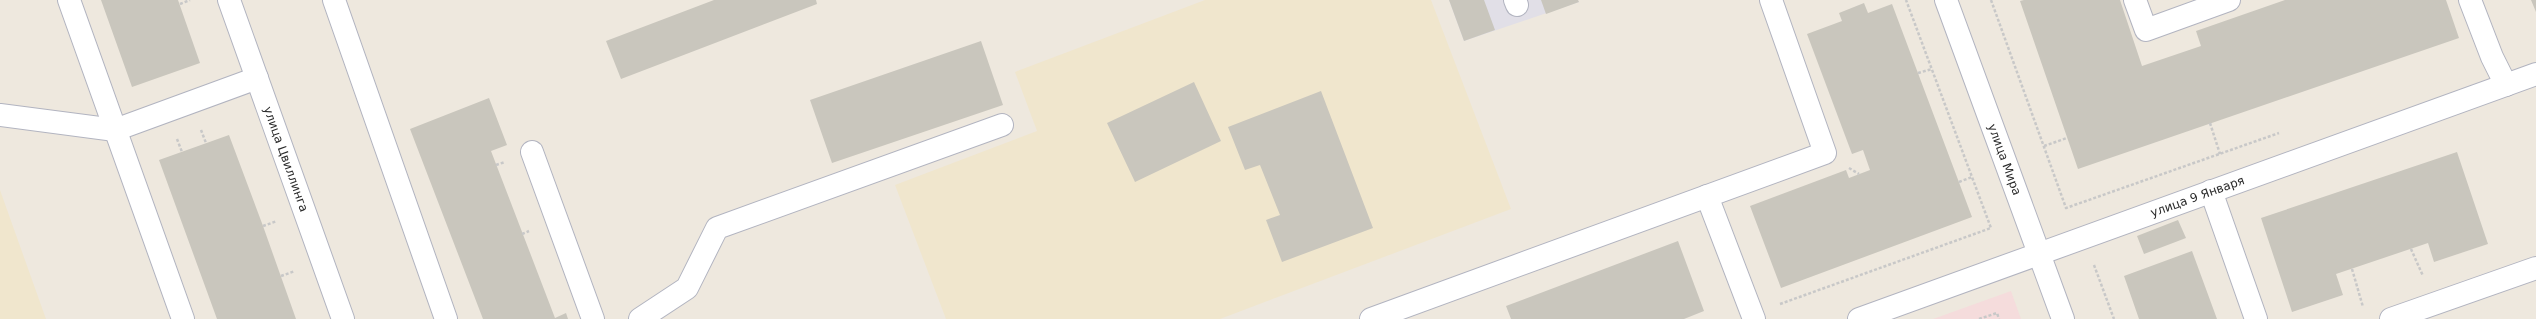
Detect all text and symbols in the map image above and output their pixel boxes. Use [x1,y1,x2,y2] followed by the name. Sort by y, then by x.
[261,105,311,214] street label: улица Цвиллинга
[1985,122,2024,197] street label: улица Мира
[2149,173,2246,220] street label: улица 9 Января

